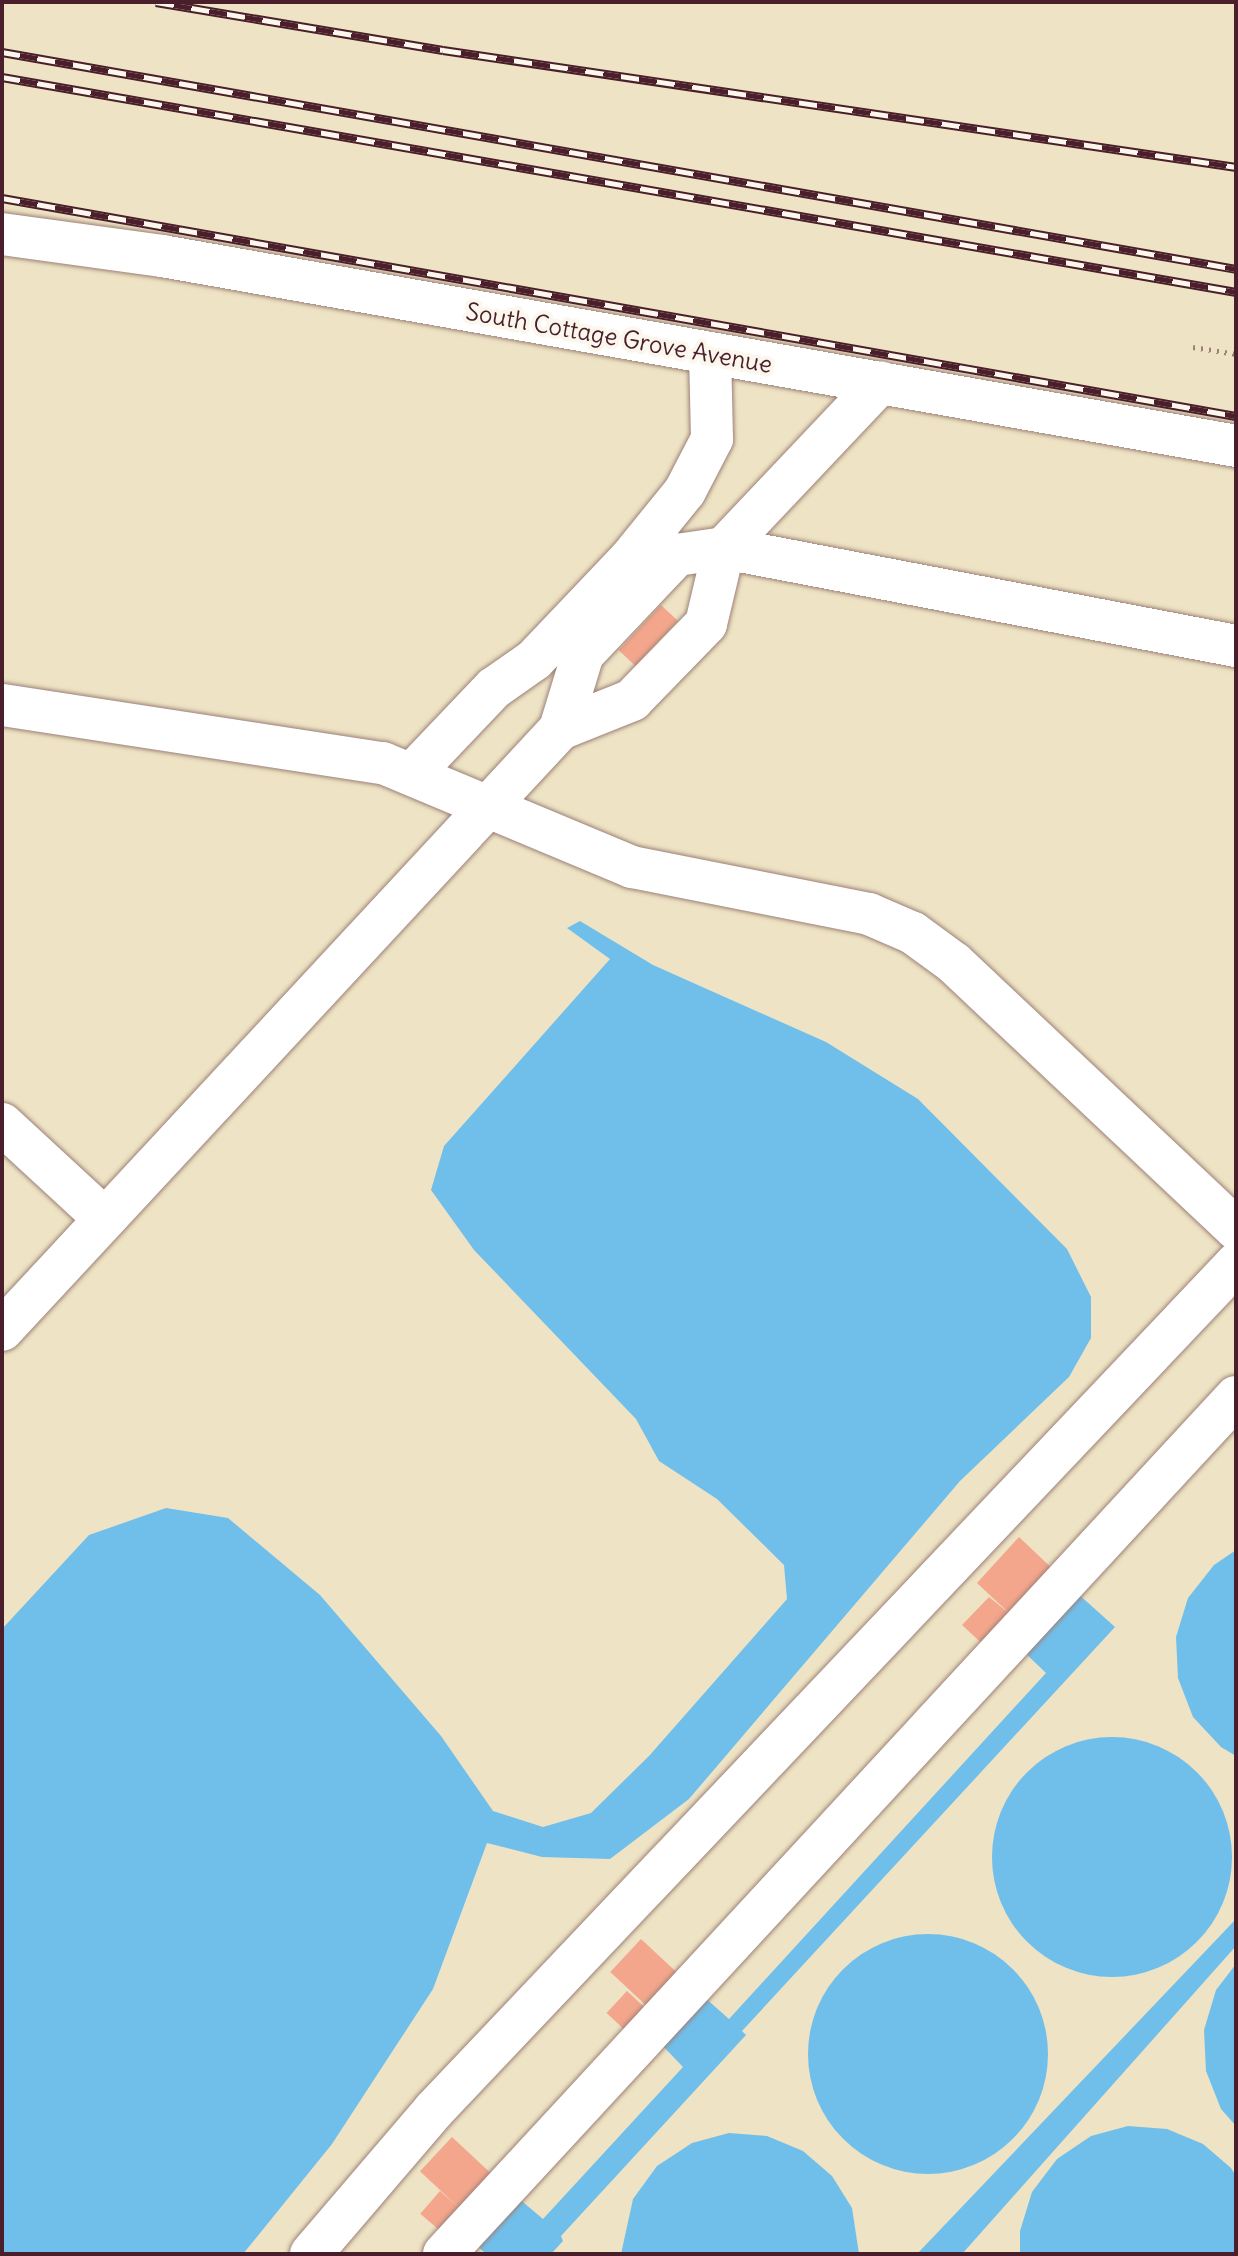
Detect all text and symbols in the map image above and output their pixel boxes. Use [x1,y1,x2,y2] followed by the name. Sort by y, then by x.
[464,297,774,379] street label: South Cottage Grove Avenue

